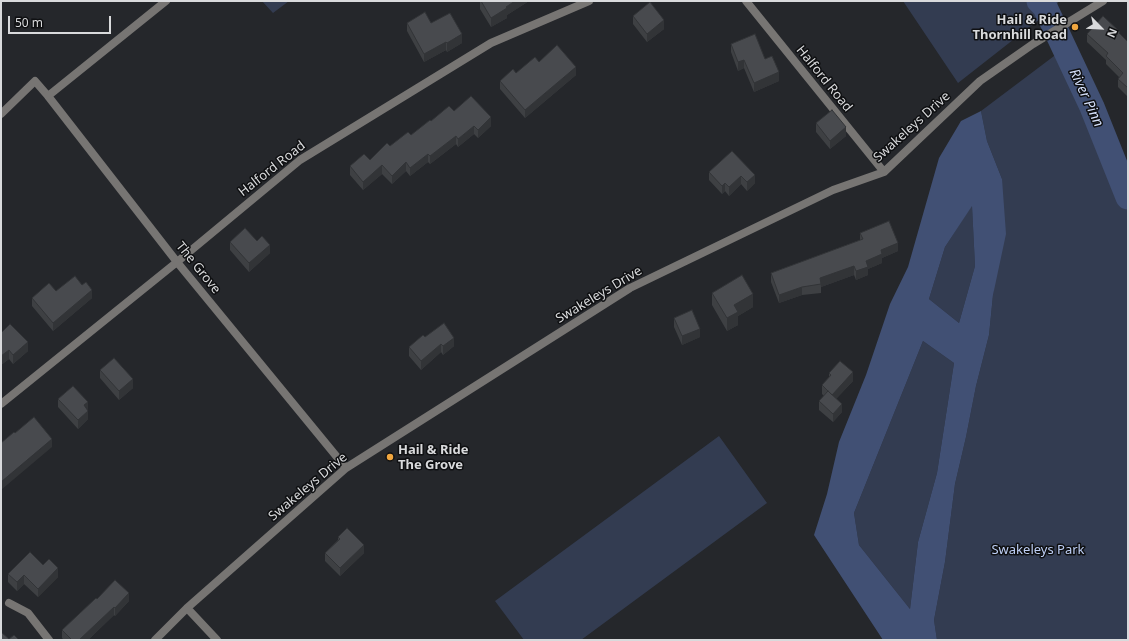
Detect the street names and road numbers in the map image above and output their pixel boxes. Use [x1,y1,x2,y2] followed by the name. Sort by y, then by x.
[793,43,855,115] street label: Halford Road
[870,89,954,165] street label: Swakeleys Drive
[236,138,308,200] street label: Halford Road
[172,239,224,297] street label: The Grove
[553,263,645,327] street label: Swakeleys Drive
[266,450,350,524] street label: Swakeleys Drive

